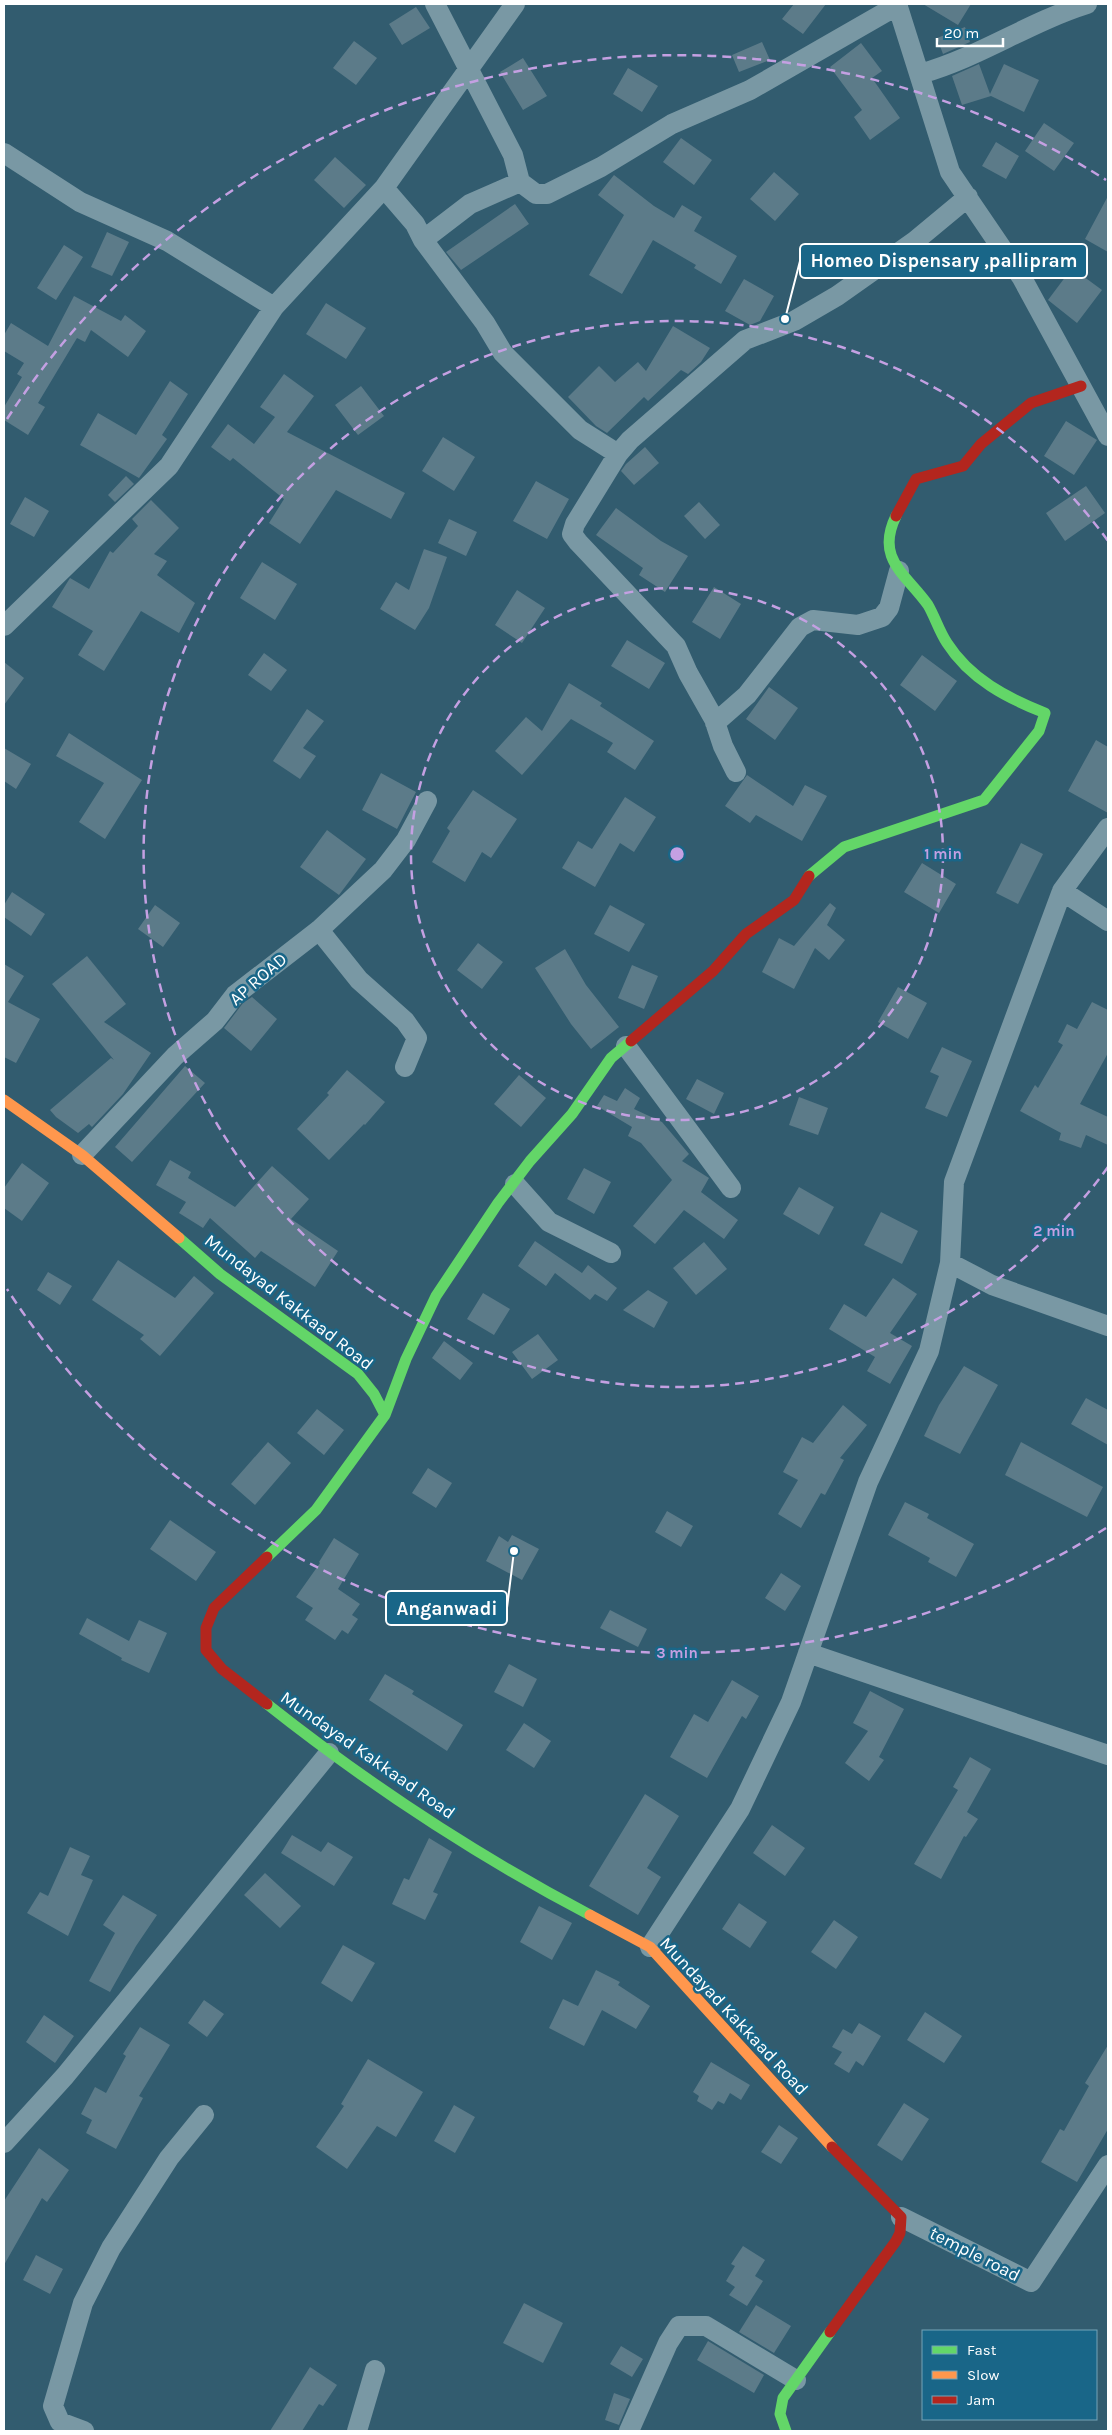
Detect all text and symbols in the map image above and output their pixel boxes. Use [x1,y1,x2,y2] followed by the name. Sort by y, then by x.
[937,15,1003,47] scale bar
[944,24,979,42] text: 20 m
[800,244,1087,278] callout: Homeo Dispensary ,pallipram
[810,250,1078,272] text: Homeo Dispensary ,pallipram
[668,845,686,863] centre of rings
[924,845,962,863] text: 1 min
[225,948,291,1010] street label: AP ROAD
[1033,1222,1075,1240] text: 2 min
[200,1229,378,1375] street label: Mundayad Kakkaad Road
[386,1591,507,1625] callout: Anganwadi
[396,1598,498,1620] text: Anganwadi
[656,1644,698,1662] text: 3 min
[276,1686,460,1824] street label: Mundayad Kakkaad Road
[655,1932,813,2100] street label: Mundayad Kakkaad Road
[926,2222,1024,2286] street label: temple road
[922,2330,1097,2420] legend
[967,2341,997,2359] text: Fast
[967,2366,999,2384] text: Slow
[967,2391,995,2409] text: Jam

